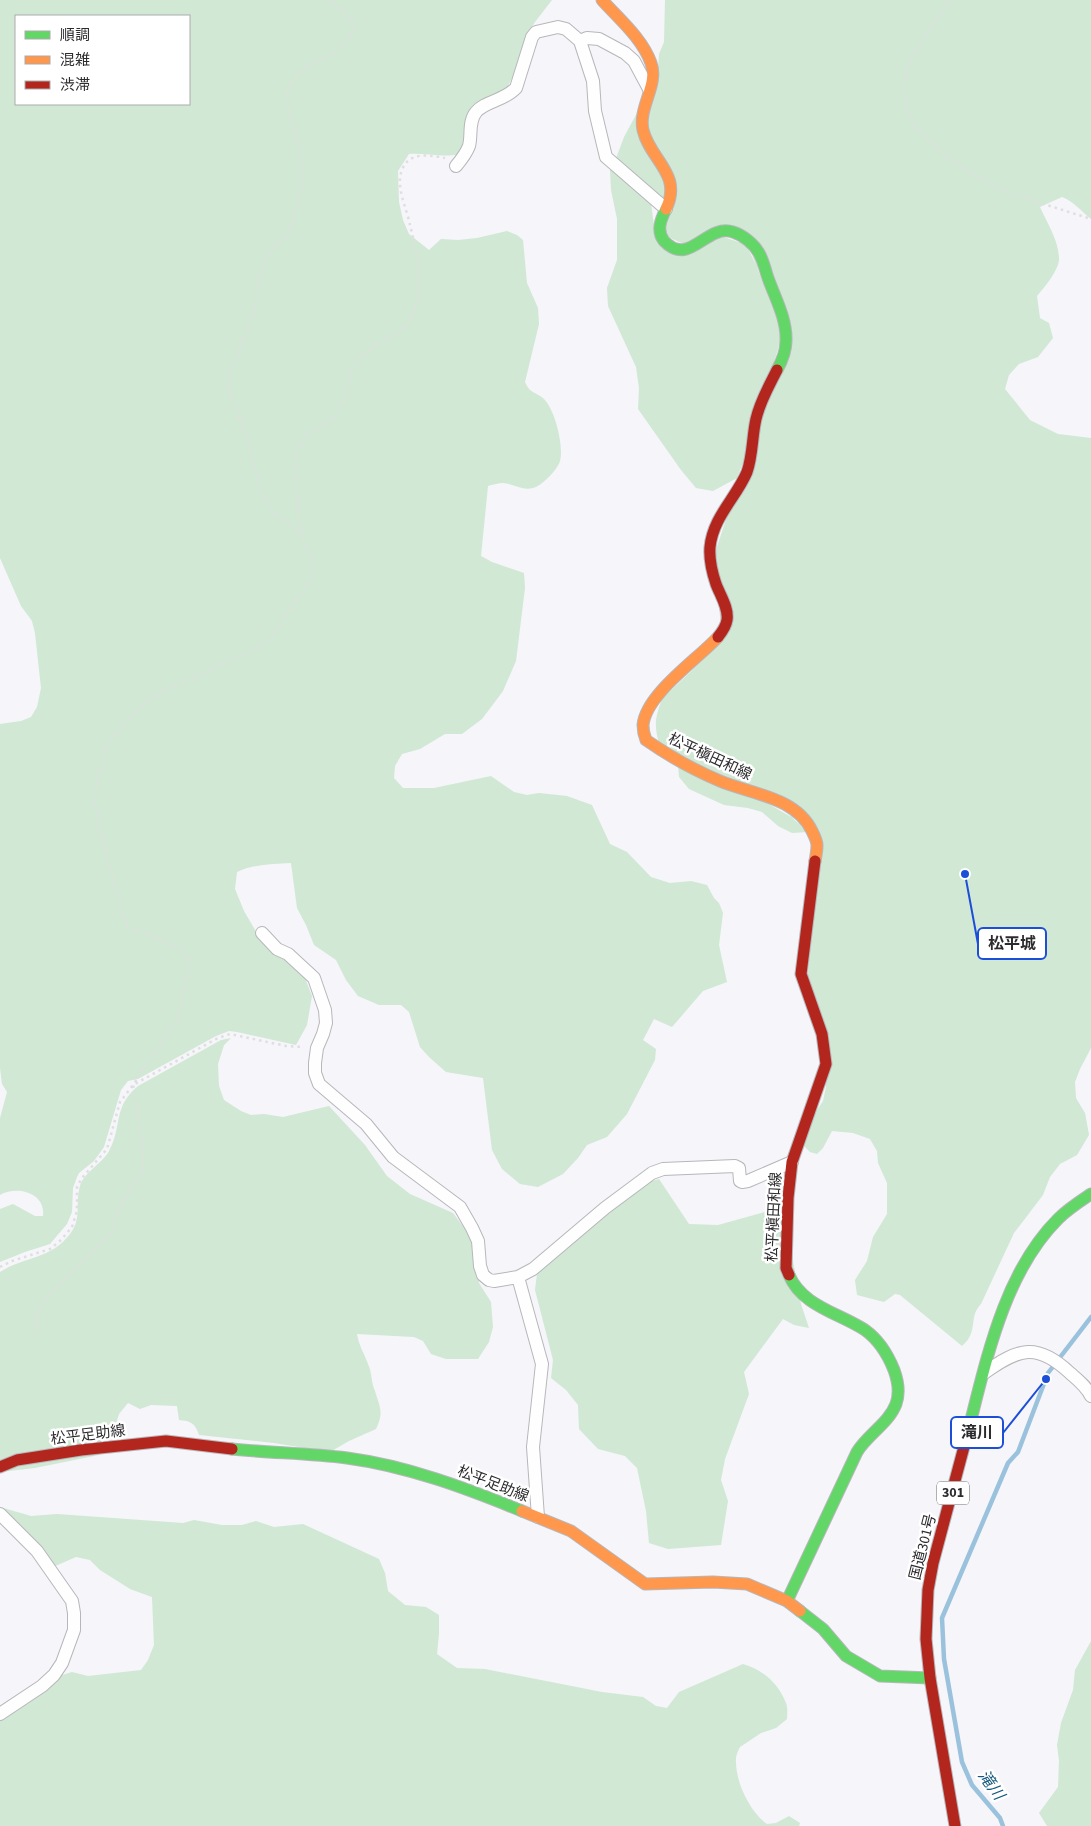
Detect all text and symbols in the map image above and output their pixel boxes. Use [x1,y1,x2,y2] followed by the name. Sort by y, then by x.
[15,15,190,105] legend
[60,25,90,46] text: 順調
[60,50,90,71] text: 混雑
[60,75,90,96] text: 渋滞
[665,728,755,786] street label: 松平槇田和線
[978,928,1046,959] callout: 松平城
[988,933,1036,955] text: 松平城
[761,1172,787,1262] street label: 松平槇田和線
[951,1417,1003,1448] callout: 滝川
[49,1420,127,1450] street label: 松平足助線
[961,1422,993,1444] text: 滝川
[454,1461,532,1507] street label: 松平足助線
[937,1482,969,1505] road number: 301
[905,1512,941,1582] street label: 国道301号
[973,1766,1010,1806] water label: 滝川

